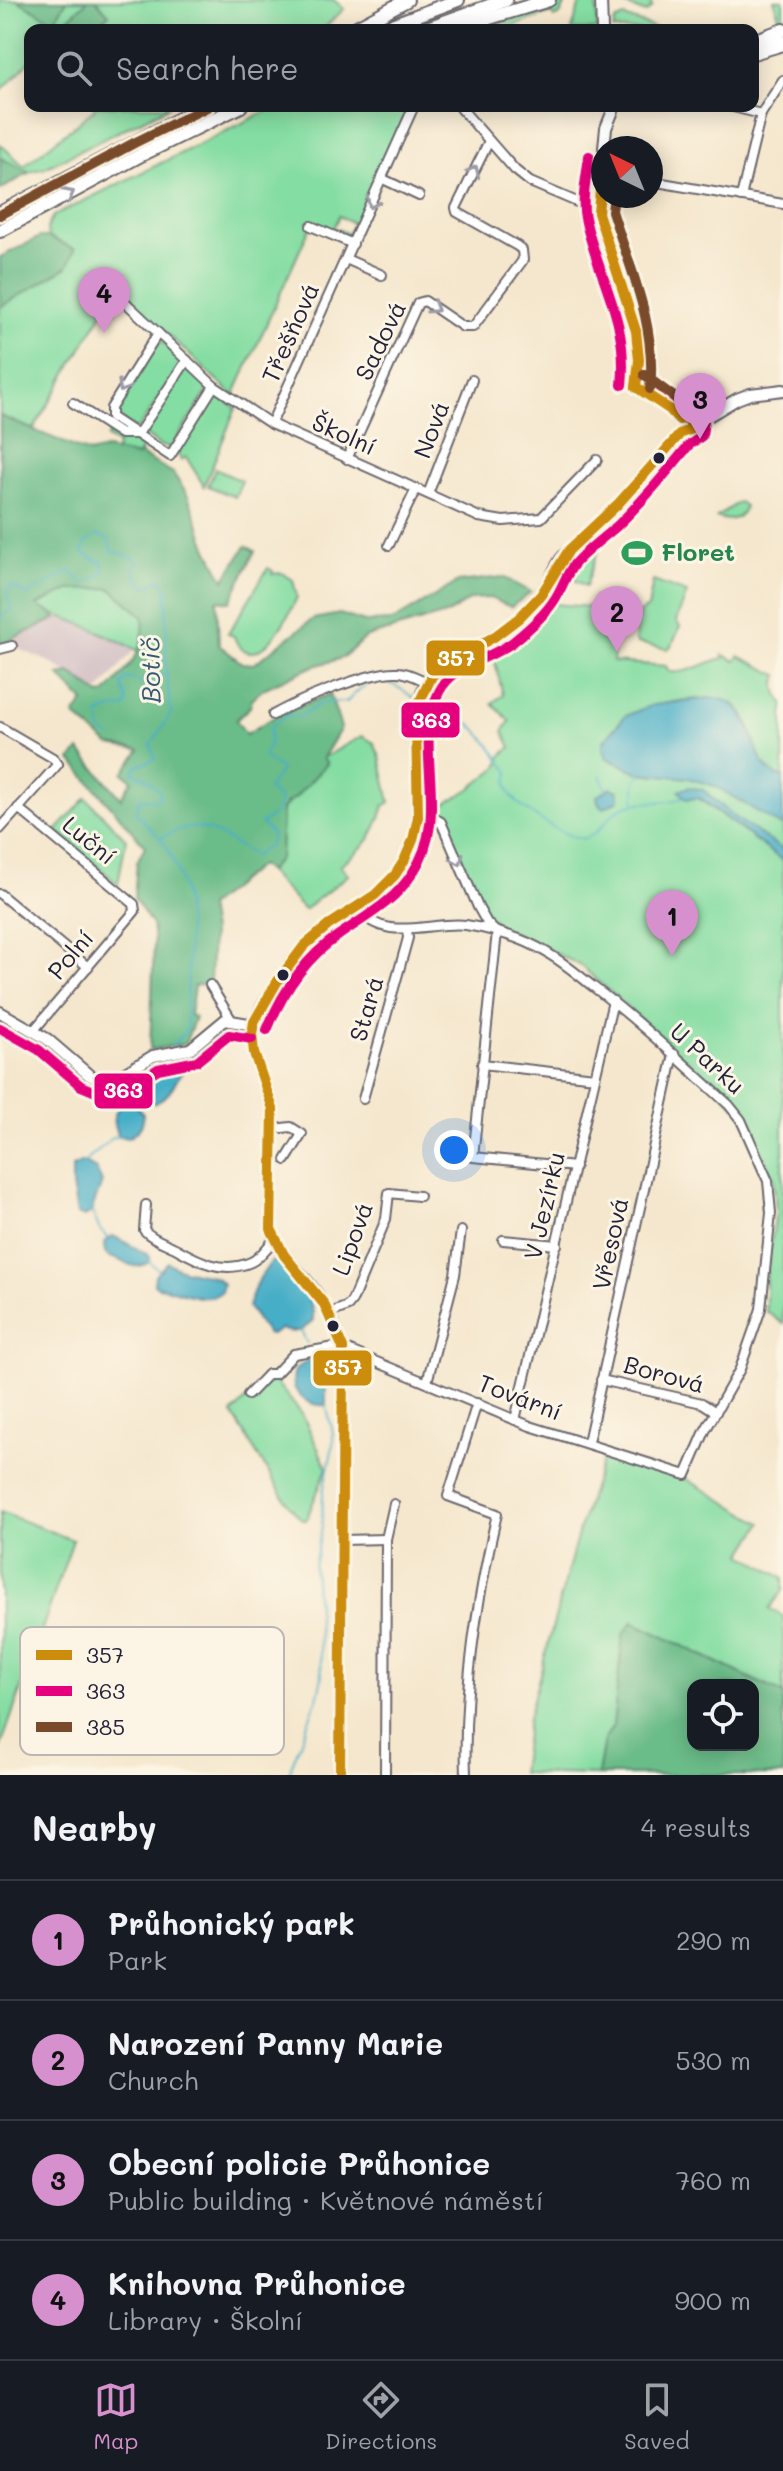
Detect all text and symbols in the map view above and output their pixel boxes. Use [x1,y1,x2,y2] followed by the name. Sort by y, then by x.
[24,24,759,112] search box
[52,46,96,90] icon: search
[116,48,299,88] text: Search here
[591,136,663,208] north arrow
[464,165,480,179] one-way arrow
[60,189,75,204] one-way arrow
[366,195,382,209] one-way arrow
[78,267,130,333] pin: 4
[254,278,325,387] street label: Třešňová
[347,296,412,385] street label: Sadová
[425,298,440,314] one-way arrow
[674,373,726,439] pin: 3
[117,379,133,393] one-way arrow
[406,397,456,462] street label: Nová
[308,406,382,461] street label: Školní
[651,450,667,466] unlabelled marker
[620,536,654,570] sports icon: Floret
[661,536,735,567] place label: Floret
[591,586,643,652] pin: 2
[132,637,168,703] water label: Botič
[425,639,486,677] line badge: 357
[437,643,475,672] text: 357
[400,701,461,739] line badge: 363
[411,705,451,734] text: 363
[57,809,123,871] street label: Luční
[448,852,464,866] one-way arrow
[646,890,698,956] pin: 1
[40,923,100,985] street label: Polní
[275,967,291,983] unlabelled marker
[342,973,390,1045] street label: Stará
[664,1015,752,1100] street label: U Parku
[93,1072,154,1110] line badge: 363
[103,1075,143,1104] text: 363
[434,1130,474,1170] your location
[516,1149,571,1263] street label: V Jezírku
[585,1195,634,1293] street label: Vřesová
[324,1198,379,1279] street label: Lipová
[325,1318,341,1334] unlabelled marker
[621,1348,708,1399] street label: Borová
[312,1349,373,1387] line badge: 357
[324,1352,362,1381] text: 357
[474,1367,567,1427] street label: Tovární
[20,1627,284,1755] legend
[86,1640,124,1669] text: 357
[86,1676,125,1705] text: 363
[687,1679,759,1751] map controls
[687,1679,759,1751] button: locate
[86,1712,125,1741] text: 385
[32,1805,157,1850] text: Nearby
[641,1810,751,1844] text: 4 results
[108,1903,355,1943] text: Průhonický park
[52,1923,64,1957] text: 1
[676,1923,751,1957] text: 290 m
[108,1943,167,1977] text: Park
[108,2023,443,2063] text: Narození Panny Marie
[51,2043,65,2077] text: 2
[676,2043,751,2077] text: 530 m
[108,2063,198,2097] text: Church
[108,2143,490,2183] text: Obecní policie Průhonice
[50,2163,66,2197] text: 3
[676,2163,751,2197] text: 760 m
[108,2183,544,2217] text: Public building · Květnové náměstí
[108,2263,406,2303] text: Knihovna Průhonice
[50,2283,66,2317] text: 4
[675,2283,751,2317] text: 900 m
[108,2303,303,2337] text: Library · Školní
[94,2378,138,2455] tab: Map
[325,2378,437,2455] tab: Directions
[624,2378,689,2455] tab: Saved

